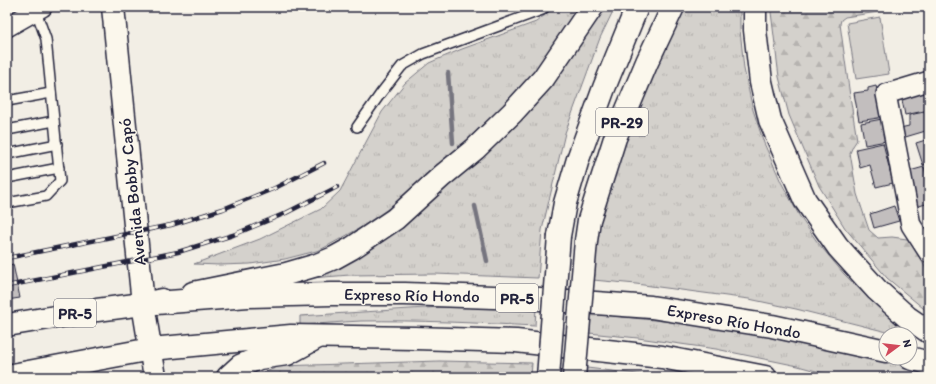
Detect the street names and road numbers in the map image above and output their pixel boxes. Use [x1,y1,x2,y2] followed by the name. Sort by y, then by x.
[596,108,648,136] road number: PR-29
[114,117,150,267] street label: Avenida Bobby Capó
[344,284,480,306] street label: Expreso Río Hondo
[496,284,538,312] road number: PR-5
[54,299,96,327] road number: PR-5
[665,299,803,343] street label: Expreso Río Hondo

